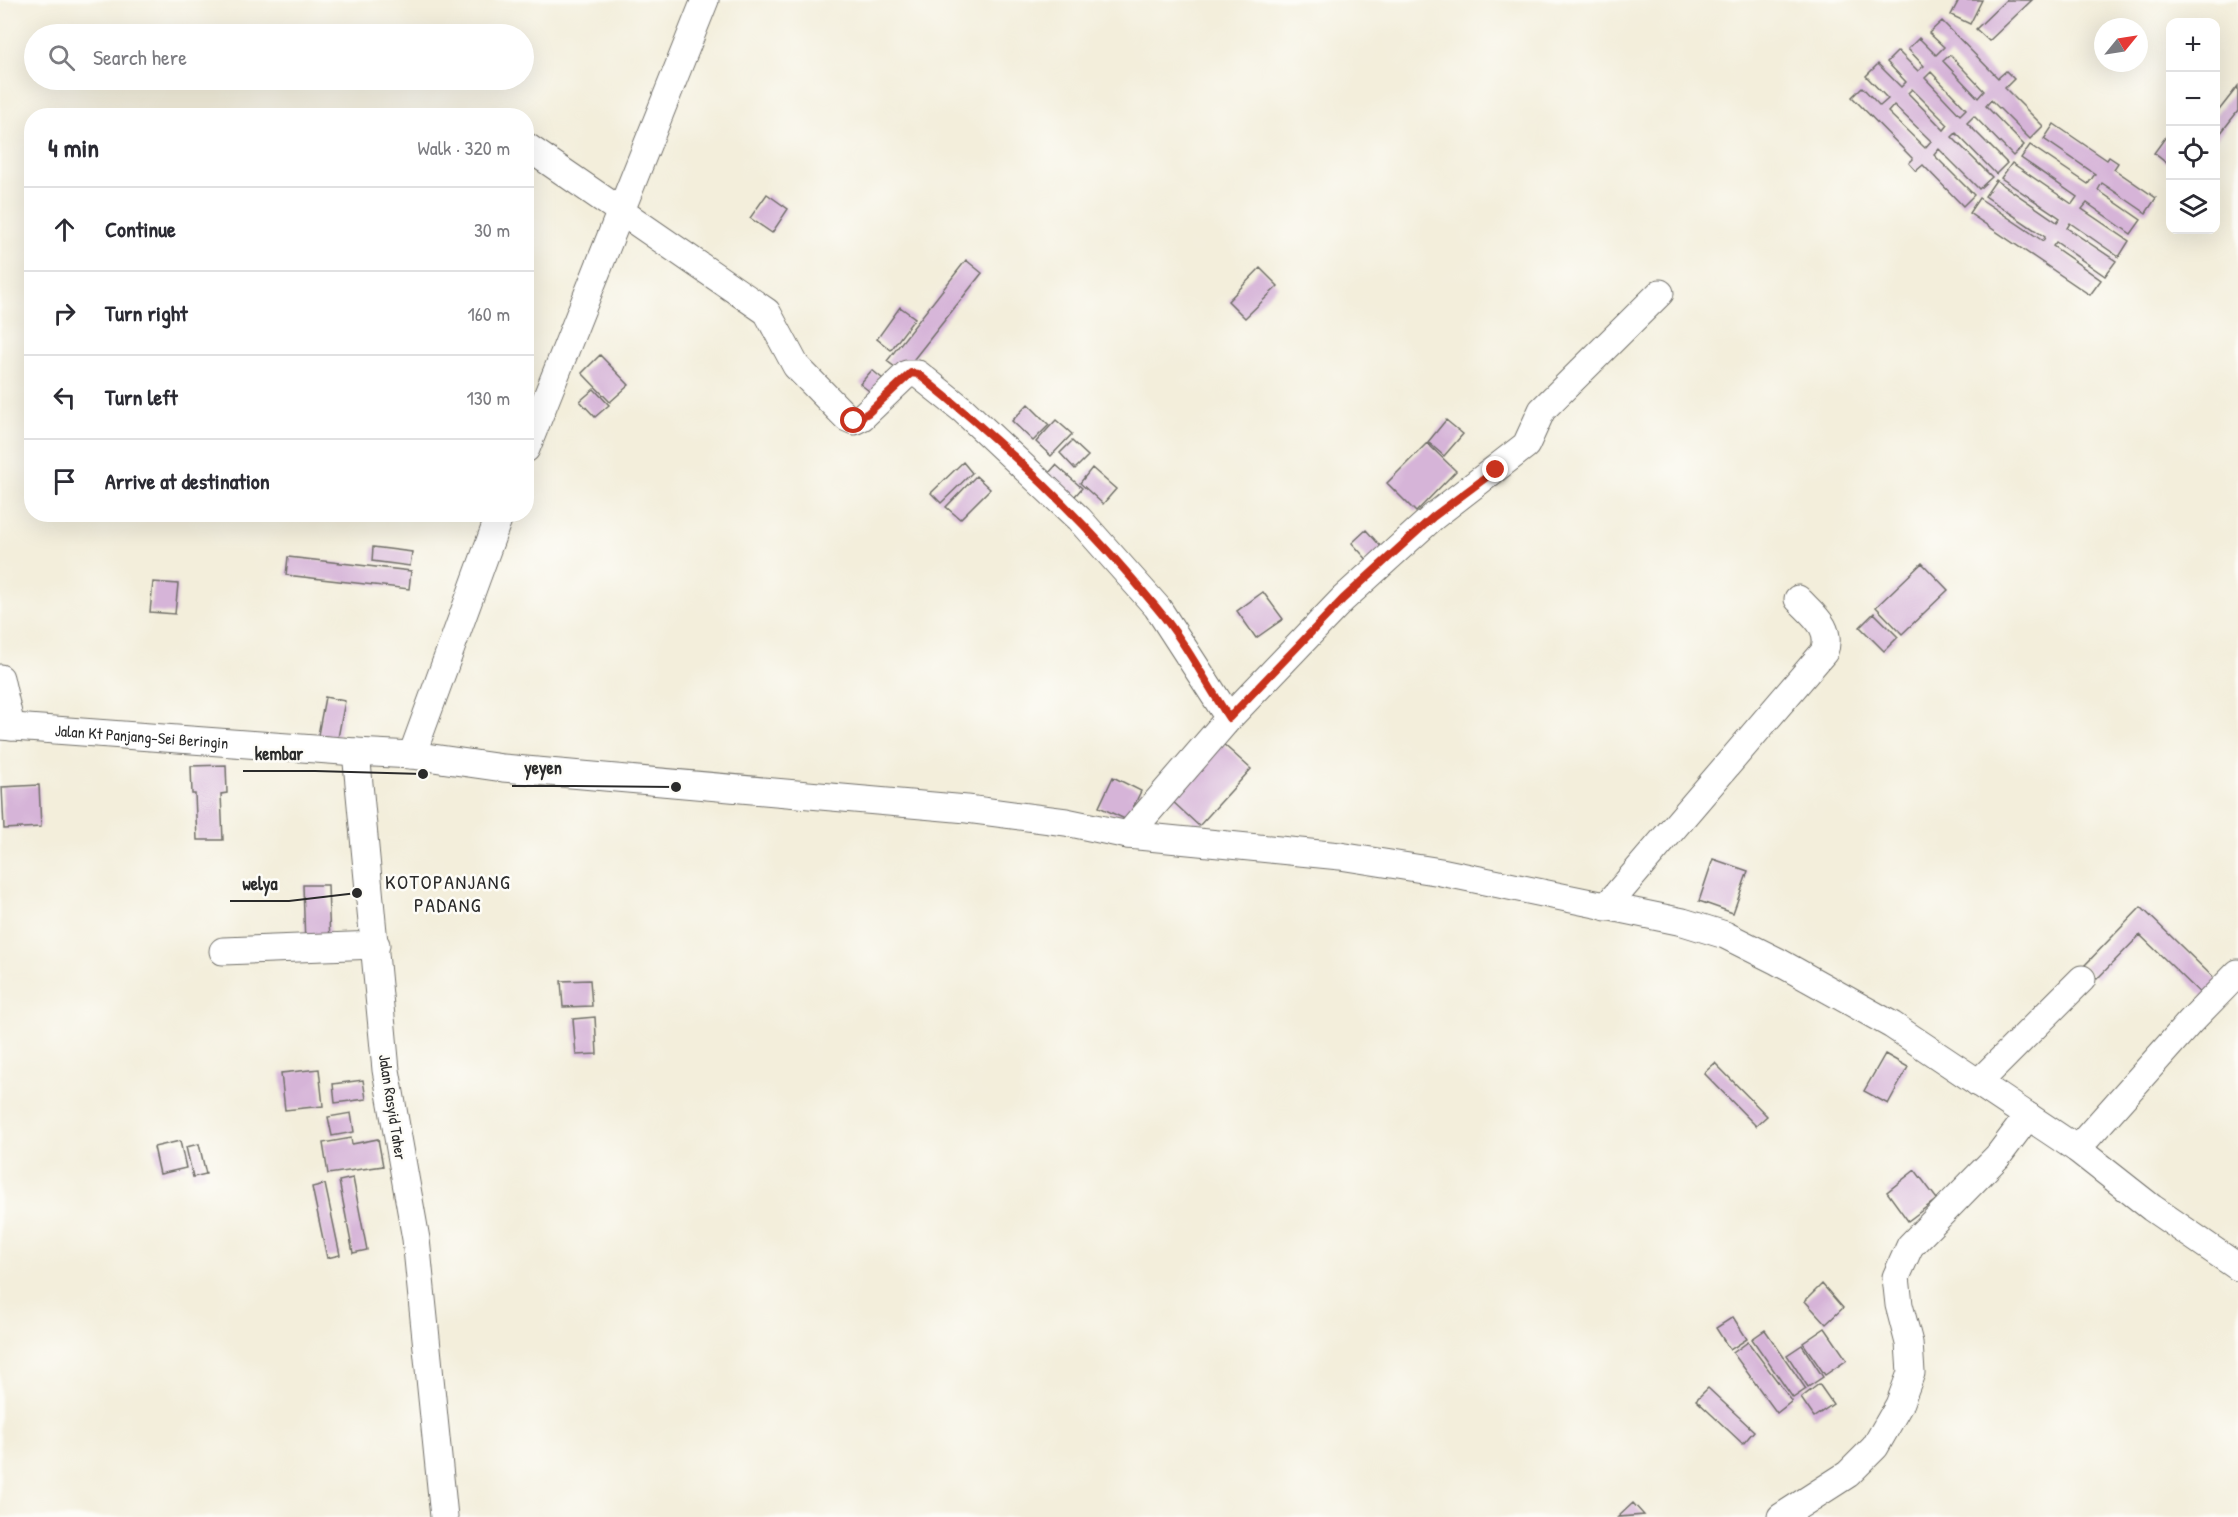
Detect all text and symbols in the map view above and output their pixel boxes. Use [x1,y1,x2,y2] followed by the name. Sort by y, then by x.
[2094,18,2148,72] north arrow
[2166,18,2220,234] map controls
[2166,18,2220,72] button: +
[24,24,534,90] search box
[45,41,78,74] icon: search
[93,42,187,72] text: Search here
[2166,72,2220,126] button: −
[2166,126,2220,180] button: locate
[48,130,99,165] text: 4 min
[418,134,510,161] text: Walk · 320 m
[2166,180,2220,234] button: layers
[48,213,81,246] icon: ahead
[105,214,176,244] text: Continue
[474,216,510,243] text: 30 m
[48,297,81,330] icon: right
[105,298,188,328] text: Turn right
[468,300,510,327] text: 160 m
[48,381,81,414] icon: left
[105,382,178,412] text: Turn left
[467,384,510,411] text: 130 m
[840,407,866,433] route start
[1482,456,1508,482] route end
[48,465,81,498] icon: arrive
[105,466,270,496] text: Arrive at destination
[54,719,229,754] street label: Jalan Kt Panjang-Sei Beringin
[243,735,315,771] callout: kembar
[255,741,303,766] text: kembar
[512,750,574,786] callout: yeyen
[523,755,562,781] text: yeyen
[230,865,289,901] callout: welya
[385,868,511,918] district label: KOTOPANJANG PADANG
[243,871,278,897] text: welya
[374,1053,412,1161] street label: Jalan Rasyid Taher

